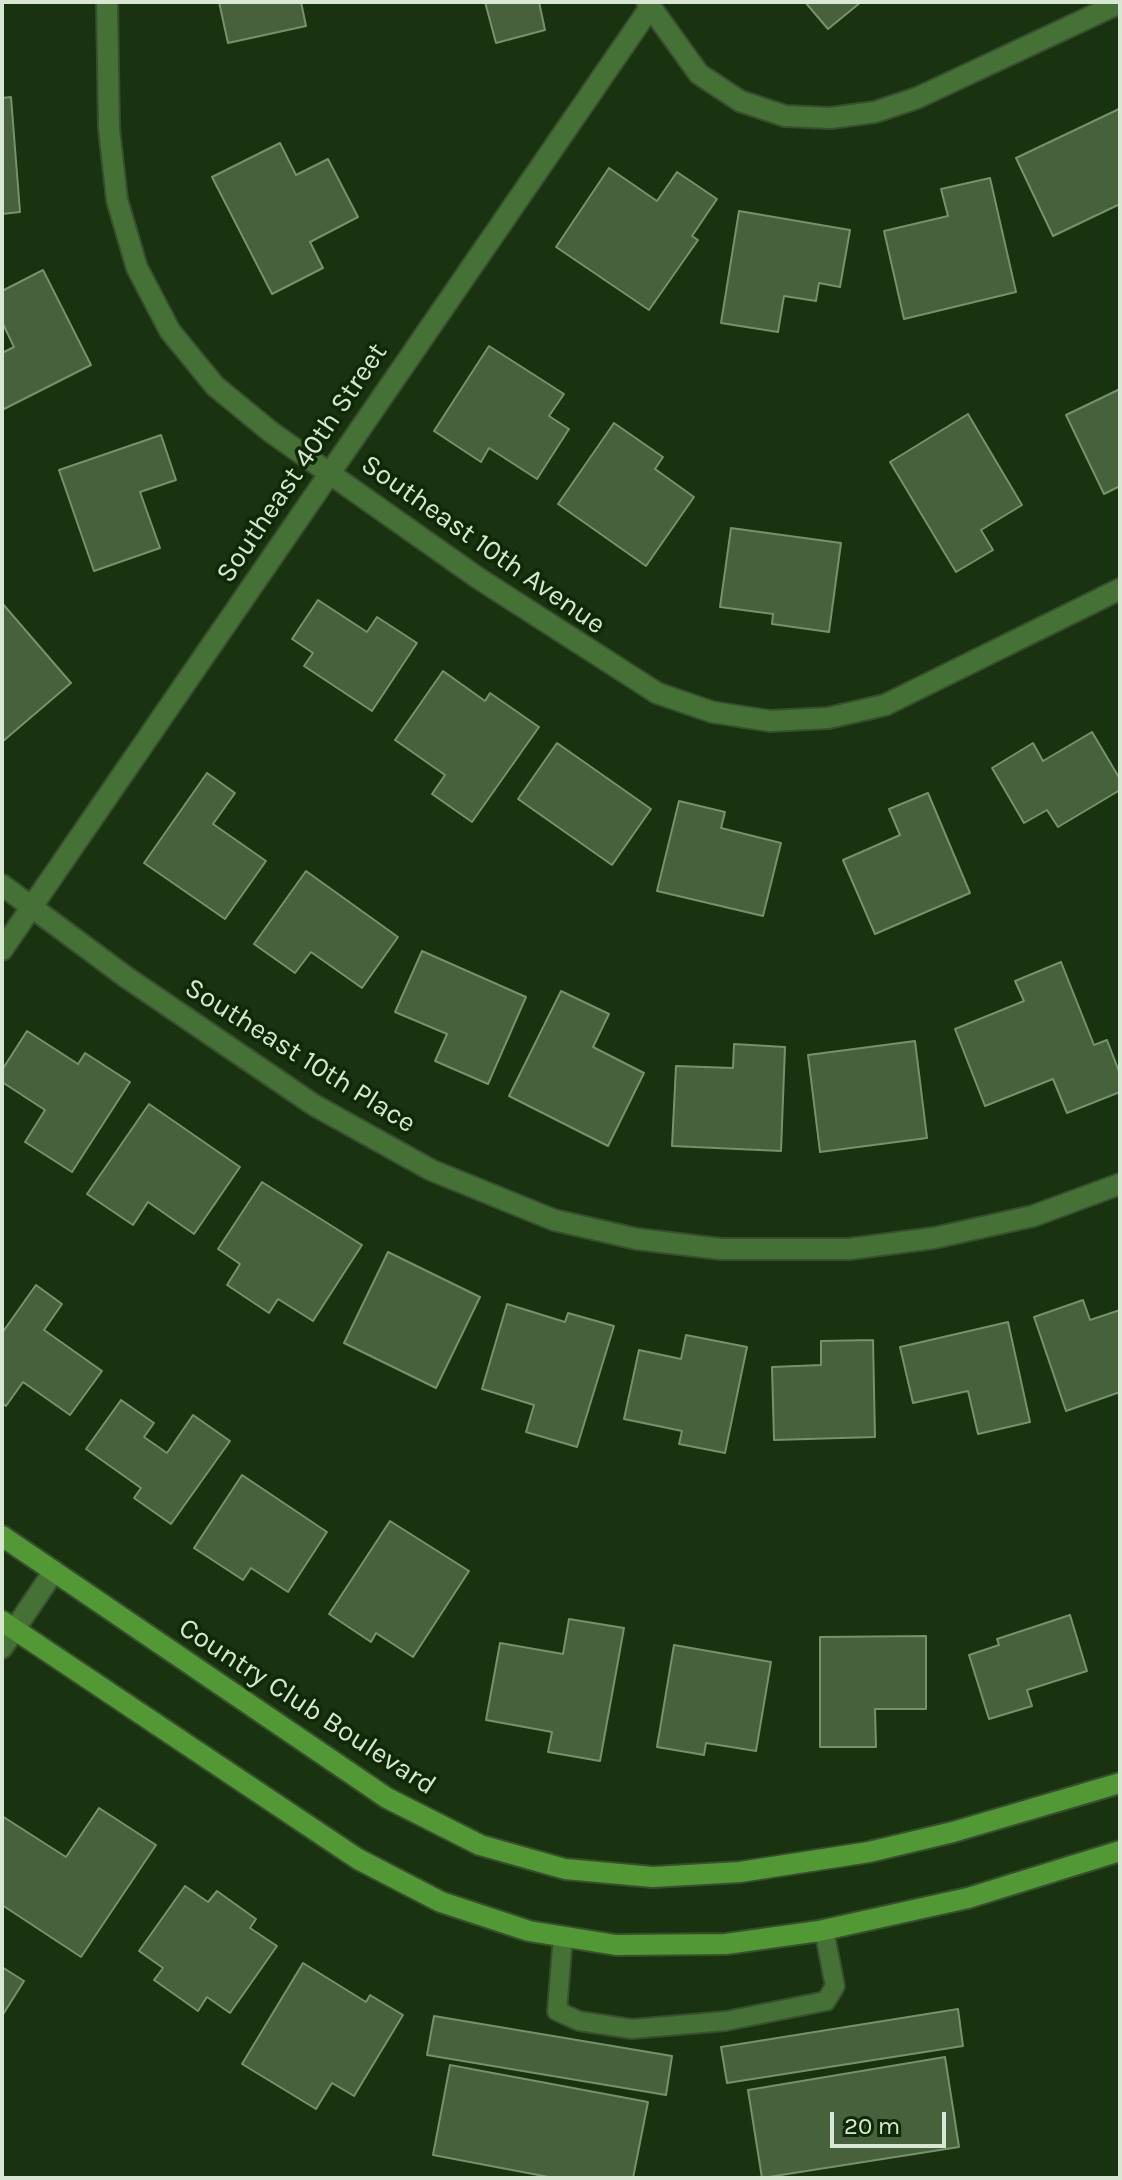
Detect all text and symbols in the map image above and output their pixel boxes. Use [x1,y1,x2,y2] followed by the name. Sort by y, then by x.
[209,337,395,589] street label: Southeast 40th Street
[354,448,612,642] street label: Southeast 10th Avenue
[178,971,422,1141] street label: Southeast 10th Place
[172,1611,442,1803] street label: Country Club Boulevard
[834,2096,950,2146] scale bar
[844,2112,900,2140] text: 20 m

